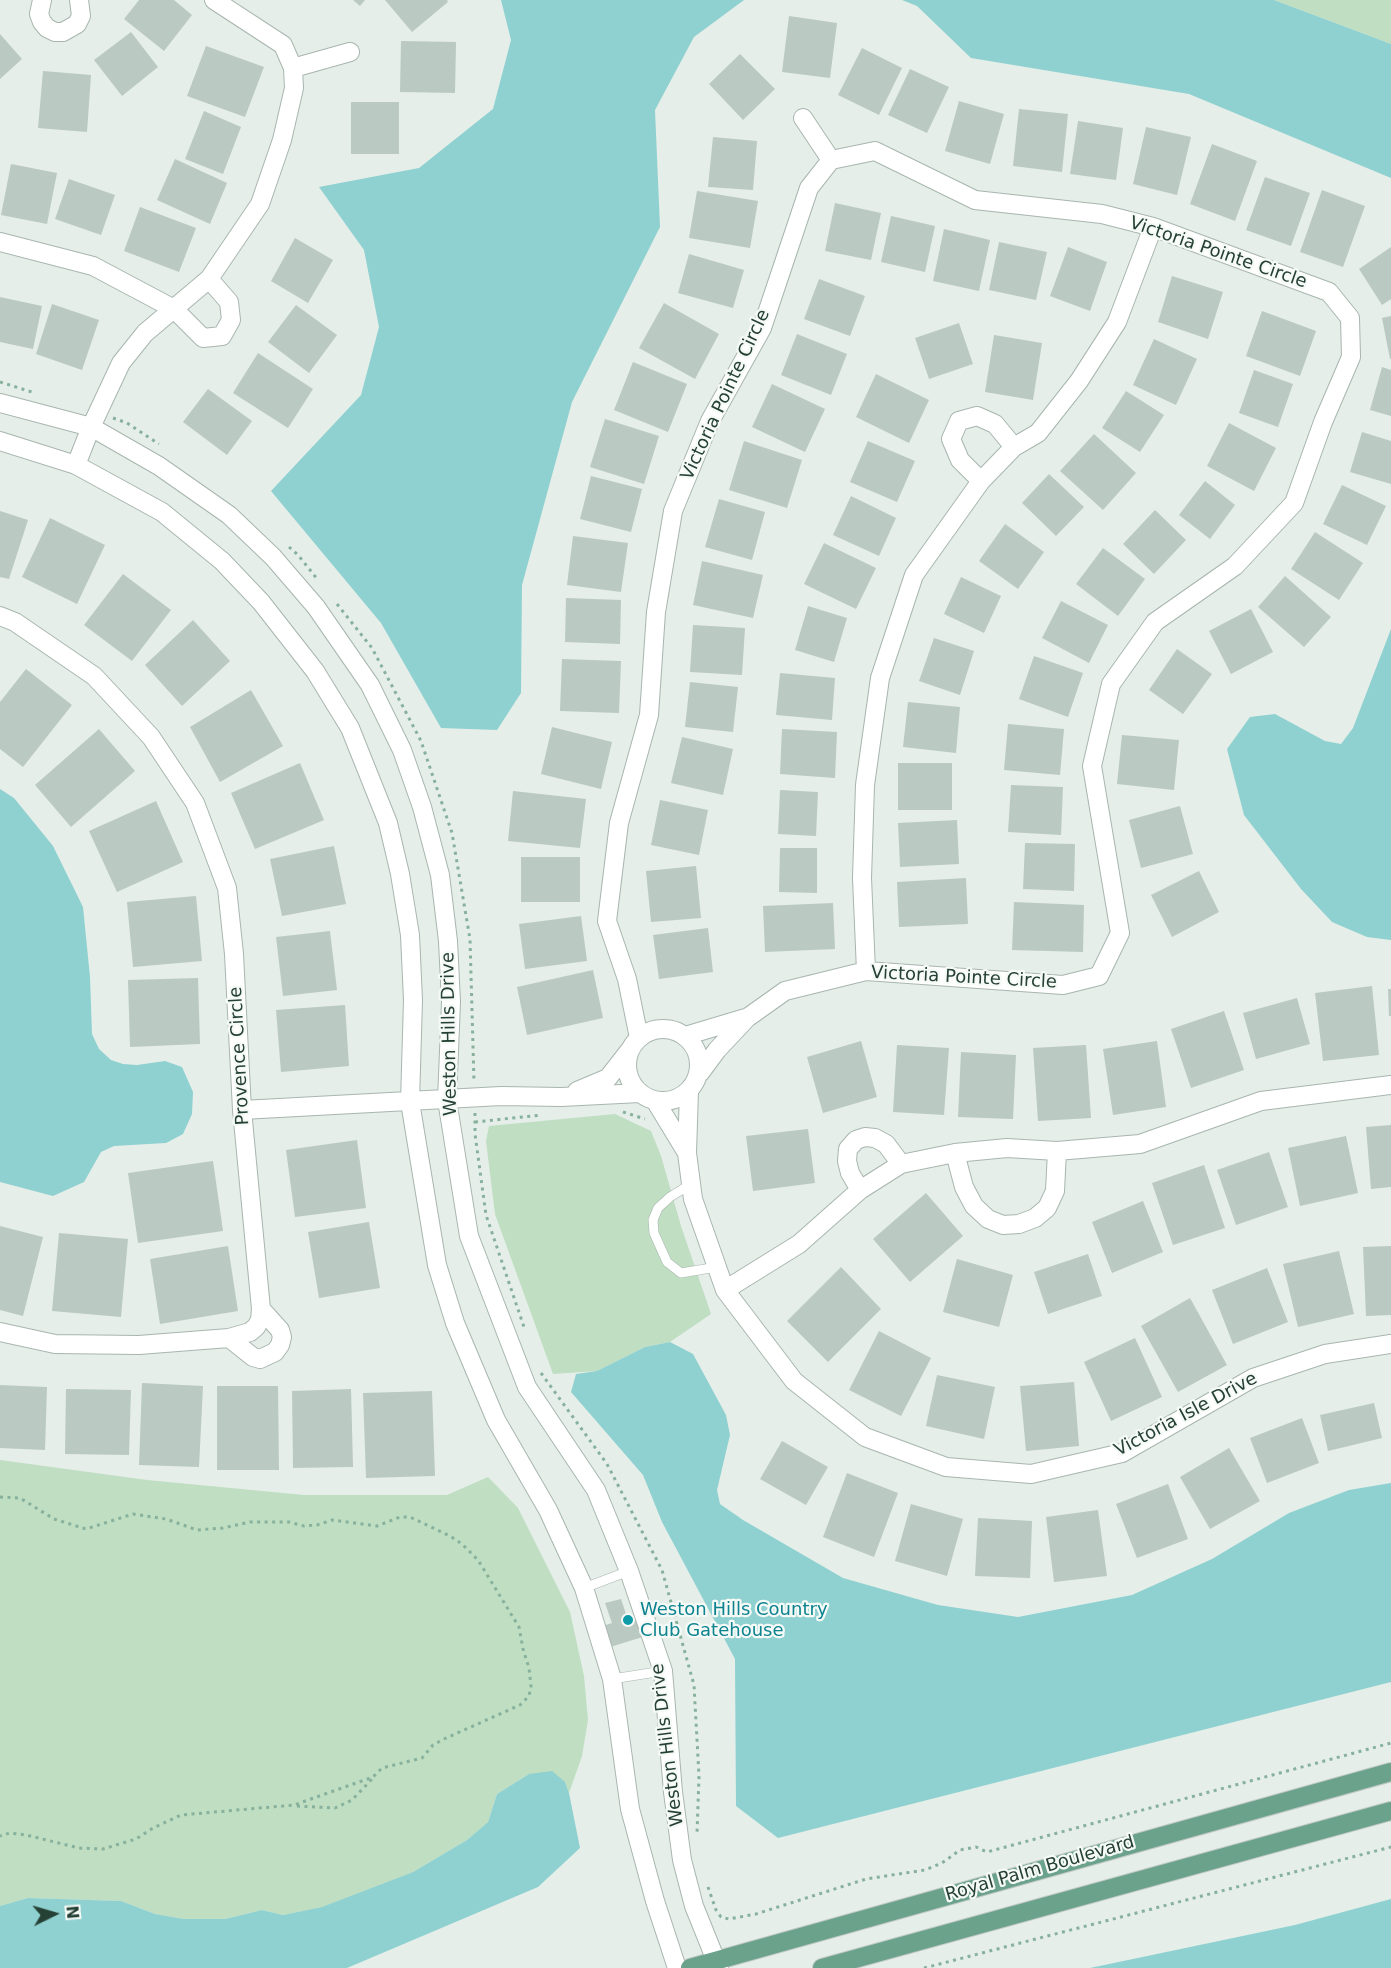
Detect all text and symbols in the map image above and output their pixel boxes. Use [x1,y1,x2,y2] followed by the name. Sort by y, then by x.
[1127,212,1309,294] street label: Victoria Pointe Circle
[677,306,775,484] street label: Victoria Pointe Circle
[438,952,462,1116] street label: Weston Hills Drive
[871,962,1057,994] street label: Victoria Pointe Circle
[226,986,254,1126] street label: Provence Circle
[1111,1368,1261,1462] street label: Victoria Isle Drive
[640,1599,828,1642] place label: Weston Hills Country Club Gatehouse
[621,1613,635,1627] marker: Weston Hills Country Club Gatehouse
[647,1662,689,1828] street label: Weston Hills Drive
[943,1832,1137,1906] street label: Royal Palm Boulevard
[24,1884,84,1944] north arrow
[62,1905,82,1920] text: N

